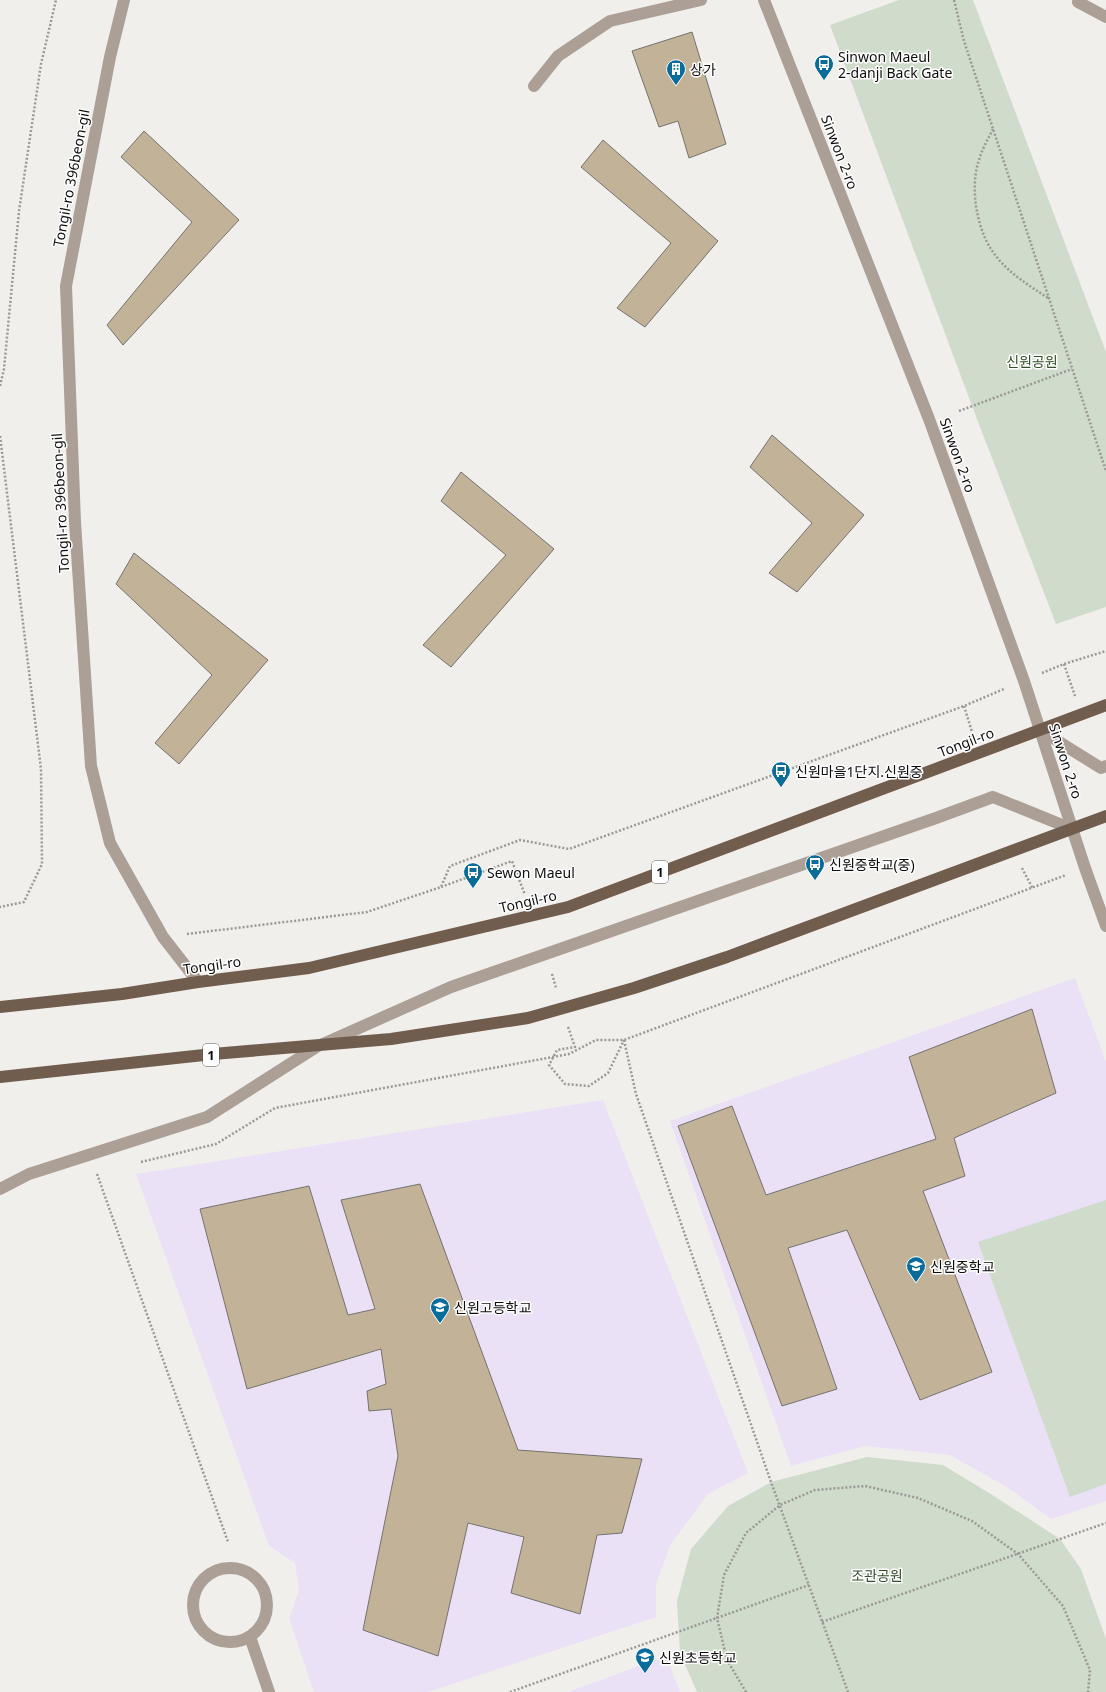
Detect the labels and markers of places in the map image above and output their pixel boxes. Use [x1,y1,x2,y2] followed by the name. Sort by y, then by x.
[838,47,952,82] place label: Sinwon Maeul 2-danji Back Gate
[813,53,835,81] bus stop icon: Sinwon Maeul 2-danji Back Gate
[665,58,687,86] building icon: 상가
[690,60,716,79] place label: 상가
[770,760,792,788] bus stop icon: 신원마을1단지.신원중
[795,762,923,781] place label: 신원마을1단지.신원중
[804,853,826,881] bus stop icon: 신원중학교(중)
[829,855,915,874] place label: 신원중학교(중)
[462,861,484,889] bus stop icon: Sewon Maeul
[487,863,575,882] place label: Sewon Maeul
[905,1255,927,1283] school or university icon: 신원중학교
[930,1257,995,1276] place label: 신원중학교
[429,1296,451,1324] school or university icon: 신원고등학교
[454,1298,531,1317] place label: 신원고등학교
[634,1646,656,1674] school or university icon: 신원초등학교
[659,1648,736,1667] place label: 신원초등학교

